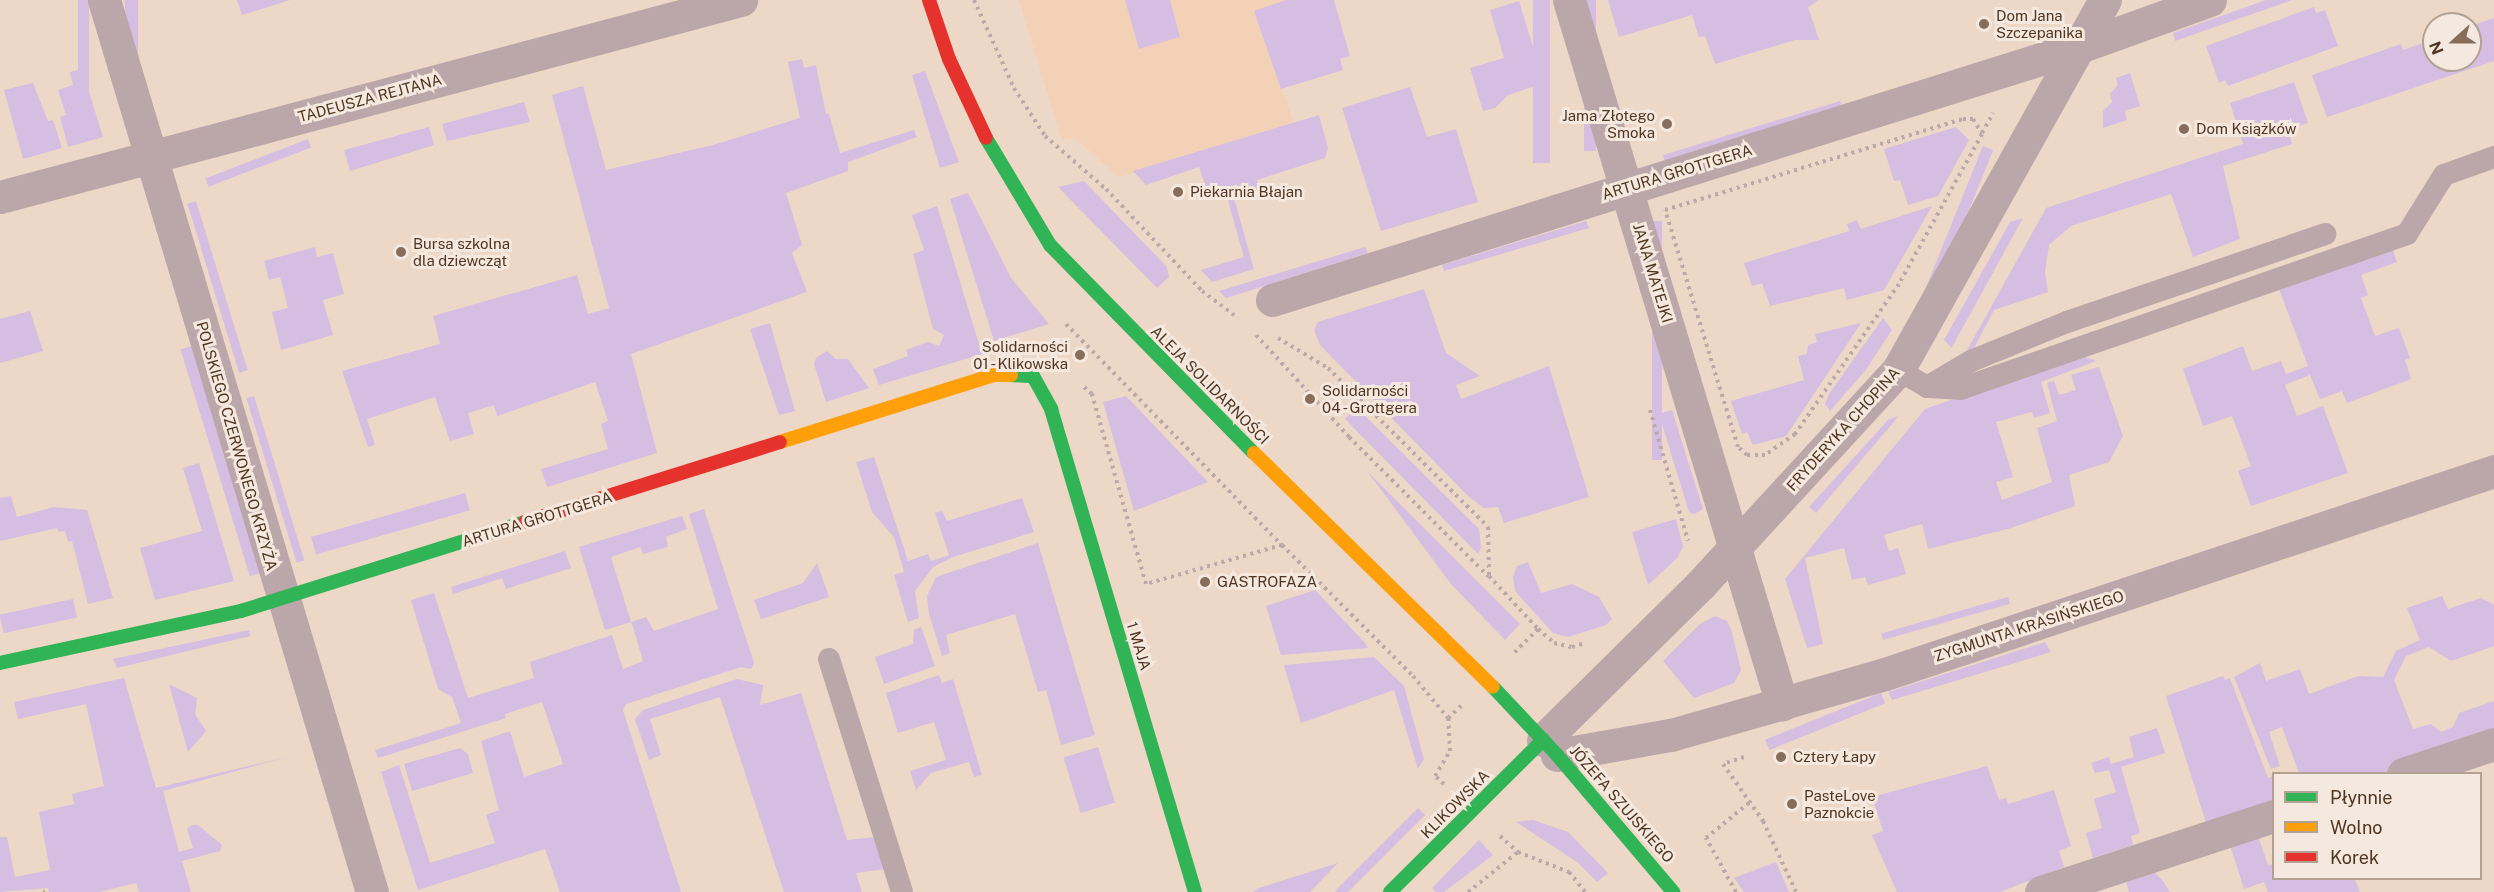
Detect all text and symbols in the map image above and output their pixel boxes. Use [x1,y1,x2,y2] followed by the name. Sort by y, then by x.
[1996,6,2083,41] place label: Dom Jana Szczepanika
[2422,12,2482,72] north arrow
[1977,17,1991,31] marker: Dom Jana Szczepanika
[2425,39,2448,57] text: N
[296,70,444,126] street label: TADEUSZA REJTANA
[1562,106,1655,141] place label: Jama Złotego Smoka
[1660,117,1674,131] marker: Jama Złotego Smoka
[2196,120,2296,138] place label: Dom Książków
[2177,122,2191,136] marker: Dom Książków
[1600,141,1754,203] street label: ARTURA GROTTGERA
[1190,183,1303,201] place label: Piekarnia Błajan
[1171,185,1185,199] marker: Piekarnia Błajan
[1629,221,1677,325] street label: JANA MATEJKI
[413,234,510,269] place label: Bursa szkolna dla dziewcząt
[394,245,408,259] marker: Bursa szkolna dla dziewcząt
[193,319,281,573] street label: POLSKIEGO CZERWONEGO KRZYŻA
[1147,322,1273,448] street label: ALEJA SOLIDARNOŚCI
[969,337,1068,372] place label: Solidarności 01 - Klikowska
[1073,348,1087,362] marker: Solidarności 01 - Klikowska
[1783,363,1903,495] street label: FRYDERYKA CHOPINA
[1322,381,1421,416] place label: Solidarności 04 - Grottgera
[1303,392,1317,406] marker: Solidarności 04 - Grottgera
[460,488,614,550] street label: ARTURA GROTTGERA
[1217,573,1317,591] place label: GASTROFAZA
[1198,575,1212,589] marker: GASTROFAZA
[1932,587,2126,665] street label: ZYGMUNTA KRASIŃSKIEGO
[1123,620,1155,672] street label: 1 MAJA
[1566,742,1678,866] street label: JÓZEFA SZUJSKIEGO
[1793,748,1876,766] place label: Cztery Łapy
[1774,750,1788,764] marker: Cztery Łapy
[1417,766,1493,842] street label: KLIKOWSKA
[2272,772,2482,880] legend
[1804,786,1876,821] place label: PasteLove Paznokcie
[2330,787,2393,808] text: Płynnie
[1785,797,1799,811] marker: PasteLove Paznokcie
[2330,817,2382,838] text: Wolno
[2330,847,2379,868] text: Korek

